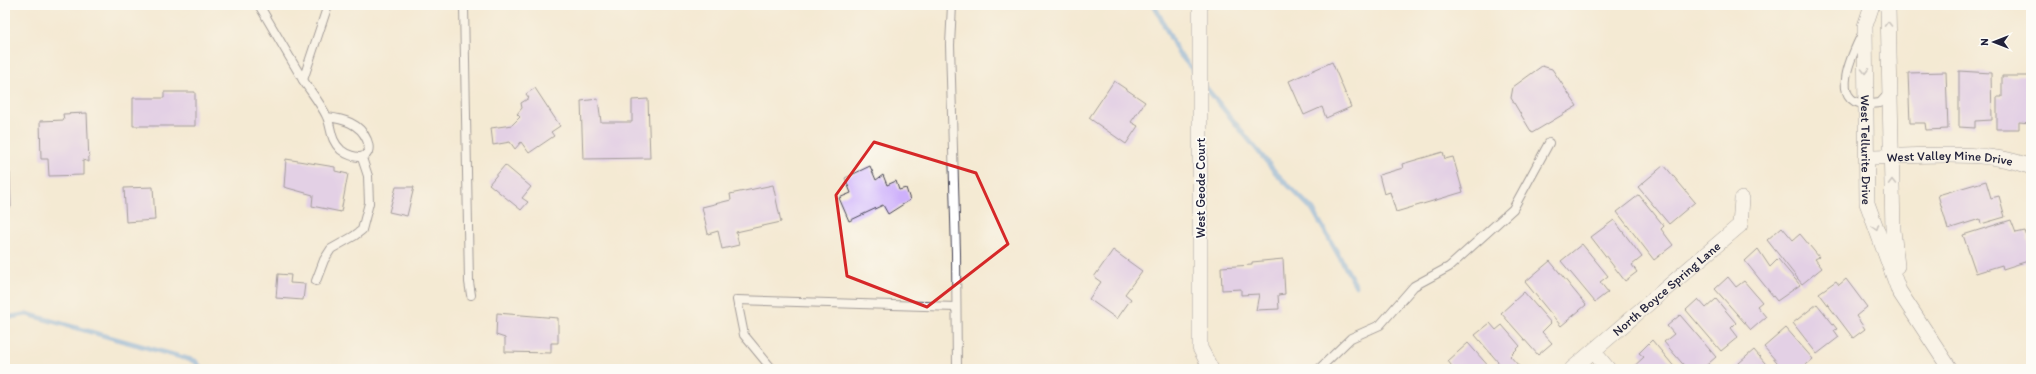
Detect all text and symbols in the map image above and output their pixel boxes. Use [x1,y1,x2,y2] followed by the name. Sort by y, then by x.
[1884,21,1892,27] one-way arrow
[1974,22,2014,62] north arrow
[1978,38,1991,46] text: N
[1861,68,1870,74] one-way arrow
[1858,95,1874,205] street label: West Tellurite Drive
[1193,138,1208,238] street label: West Geode Court
[1886,148,2014,169] street label: West Valley Mine Drive
[1888,179,1896,185] one-way arrow
[1872,224,1880,231] one-way arrow
[1609,238,1723,339] street label: North Boyce Spring Lane

